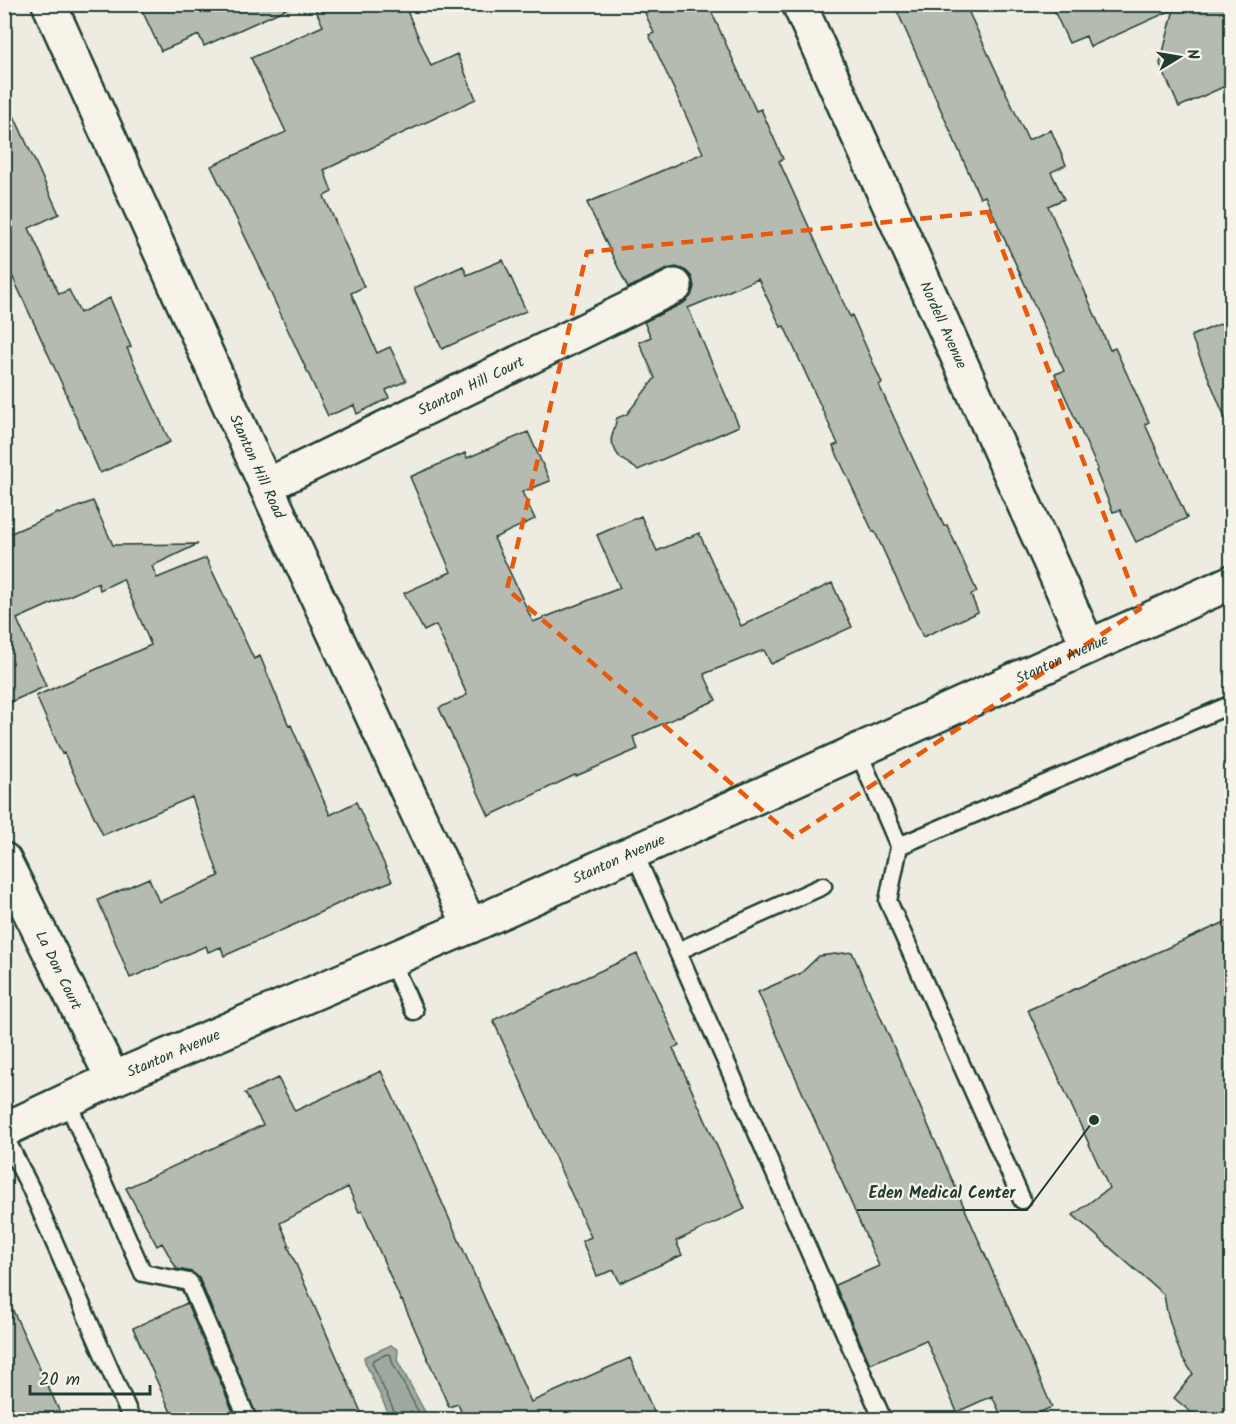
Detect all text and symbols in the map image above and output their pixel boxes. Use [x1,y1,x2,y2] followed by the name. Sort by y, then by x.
[1149,27,1209,87] north arrow
[1179,47,1205,62] text: N
[912,278,973,373] street label: Nordell Avenue
[414,350,529,423] street label: Stanton Hill Court
[222,410,291,523] street label: Stanton Hill Road
[1012,628,1113,691] street label: Stanton Avenue
[569,828,670,891] street label: Stanton Avenue
[28,927,88,1014] street label: La Don Court
[123,1023,224,1085] street label: Stanton Avenue
[857,1176,1027,1210] callout: Eden Medical Center
[869,1181,1017,1206] text: Eden Medical Center
[30,1358,150,1396] scale bar
[39,1366,80,1395] text: 20 m

